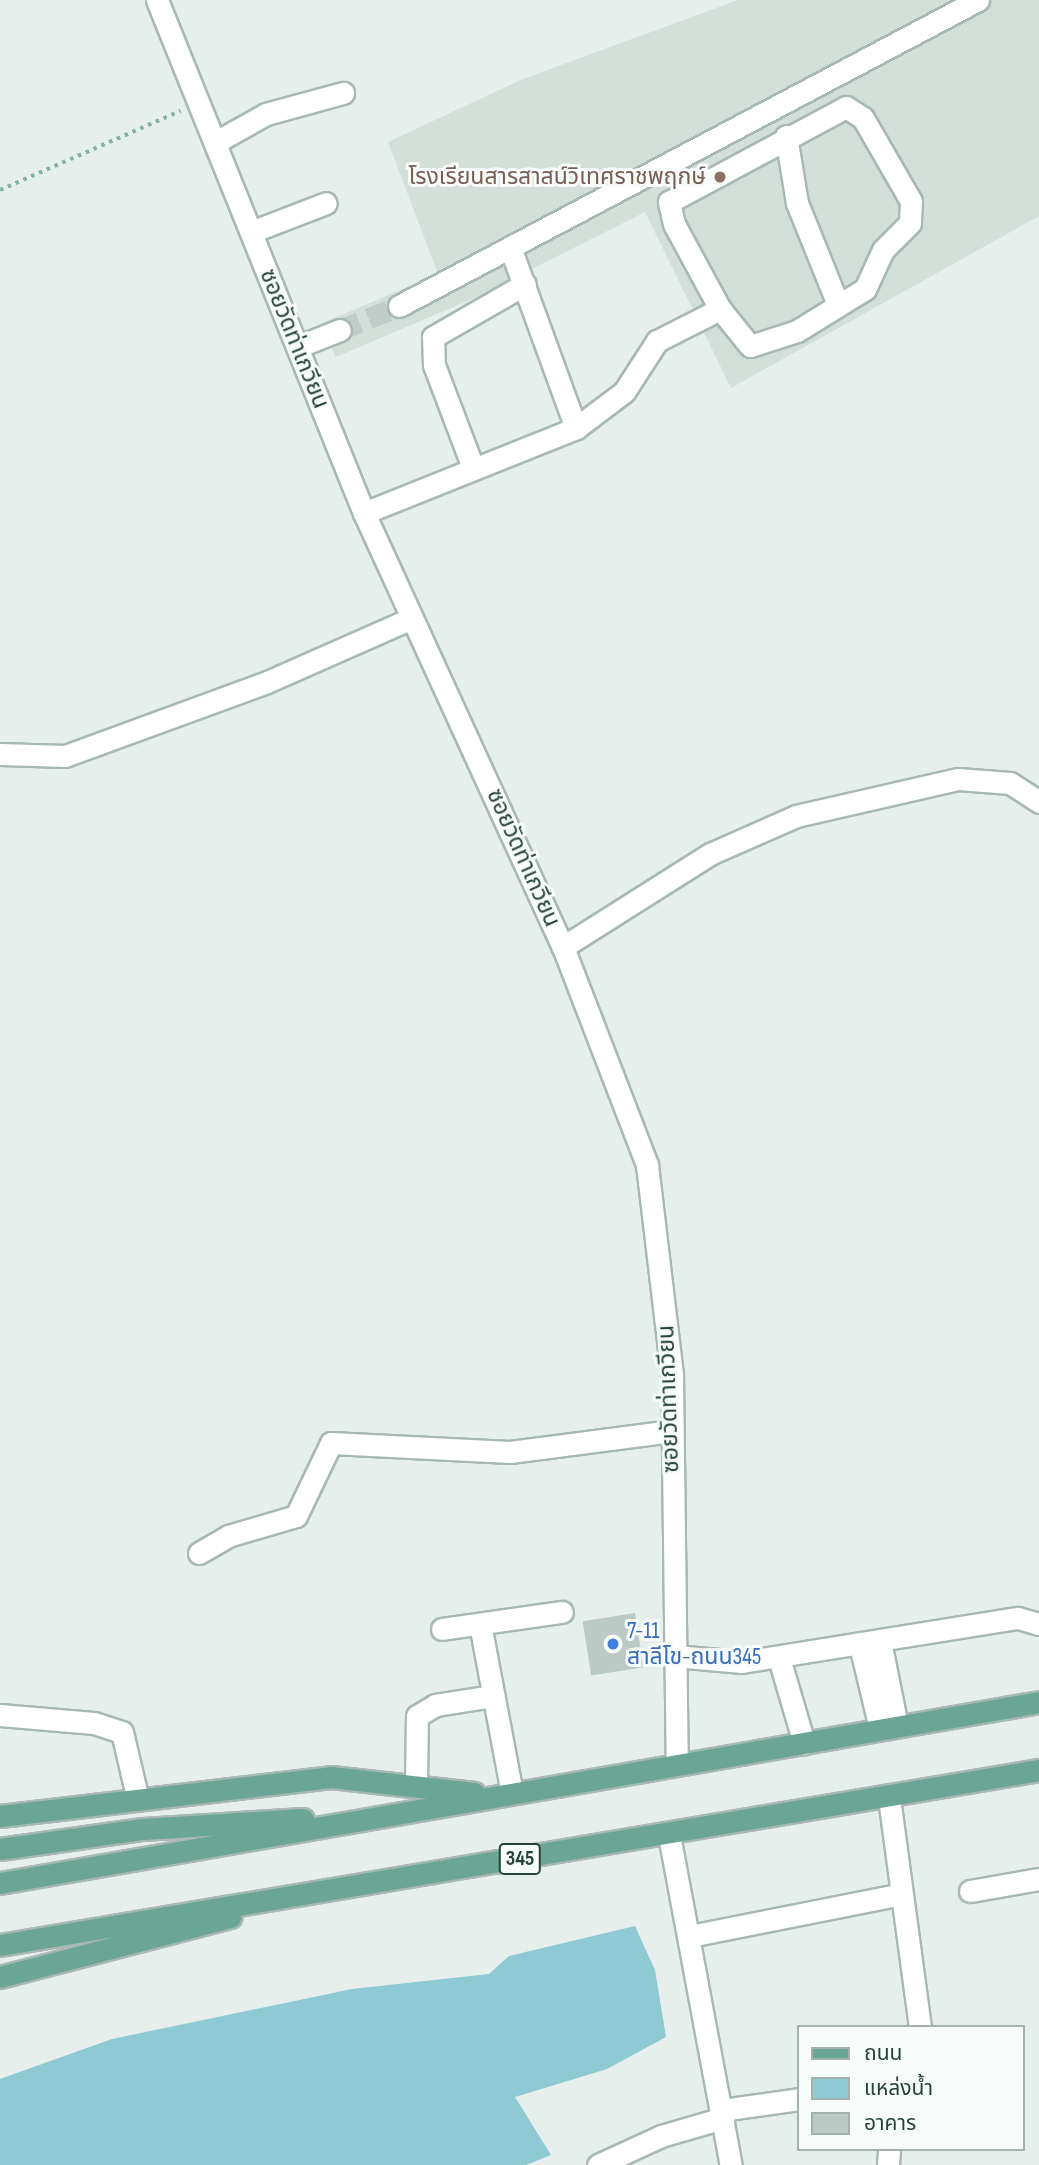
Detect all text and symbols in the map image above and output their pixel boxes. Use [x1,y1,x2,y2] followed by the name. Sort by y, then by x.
[408,163,706,191] place label: โรงเรียนสารสาสน์วิเทศราชพฤกษ์
[712,169,728,185] marker: โรงเรียนสารสาสน์วิเทศราชพฤกษ์
[253,265,335,413] street label: ซอยวัดท่าเกวียน
[480,785,566,931] street label: ซอยวัดท่าเกวียน
[653,1324,685,1474] street label: ซอยวัดท่าเกวียน
[627,1617,761,1671] place label: 7-11 สาลีโข-ถนน345
[605,1636,621,1652] marker: 7-11 สาลีโข-ถนน345
[497,1842,543,1876] road number: 345
[797,2025,1025,2151] legend
[864,2041,902,2066] text: ถนน
[864,2076,933,2101] text: แหล่งน้ำ
[864,2111,916,2136] text: อาคาร

